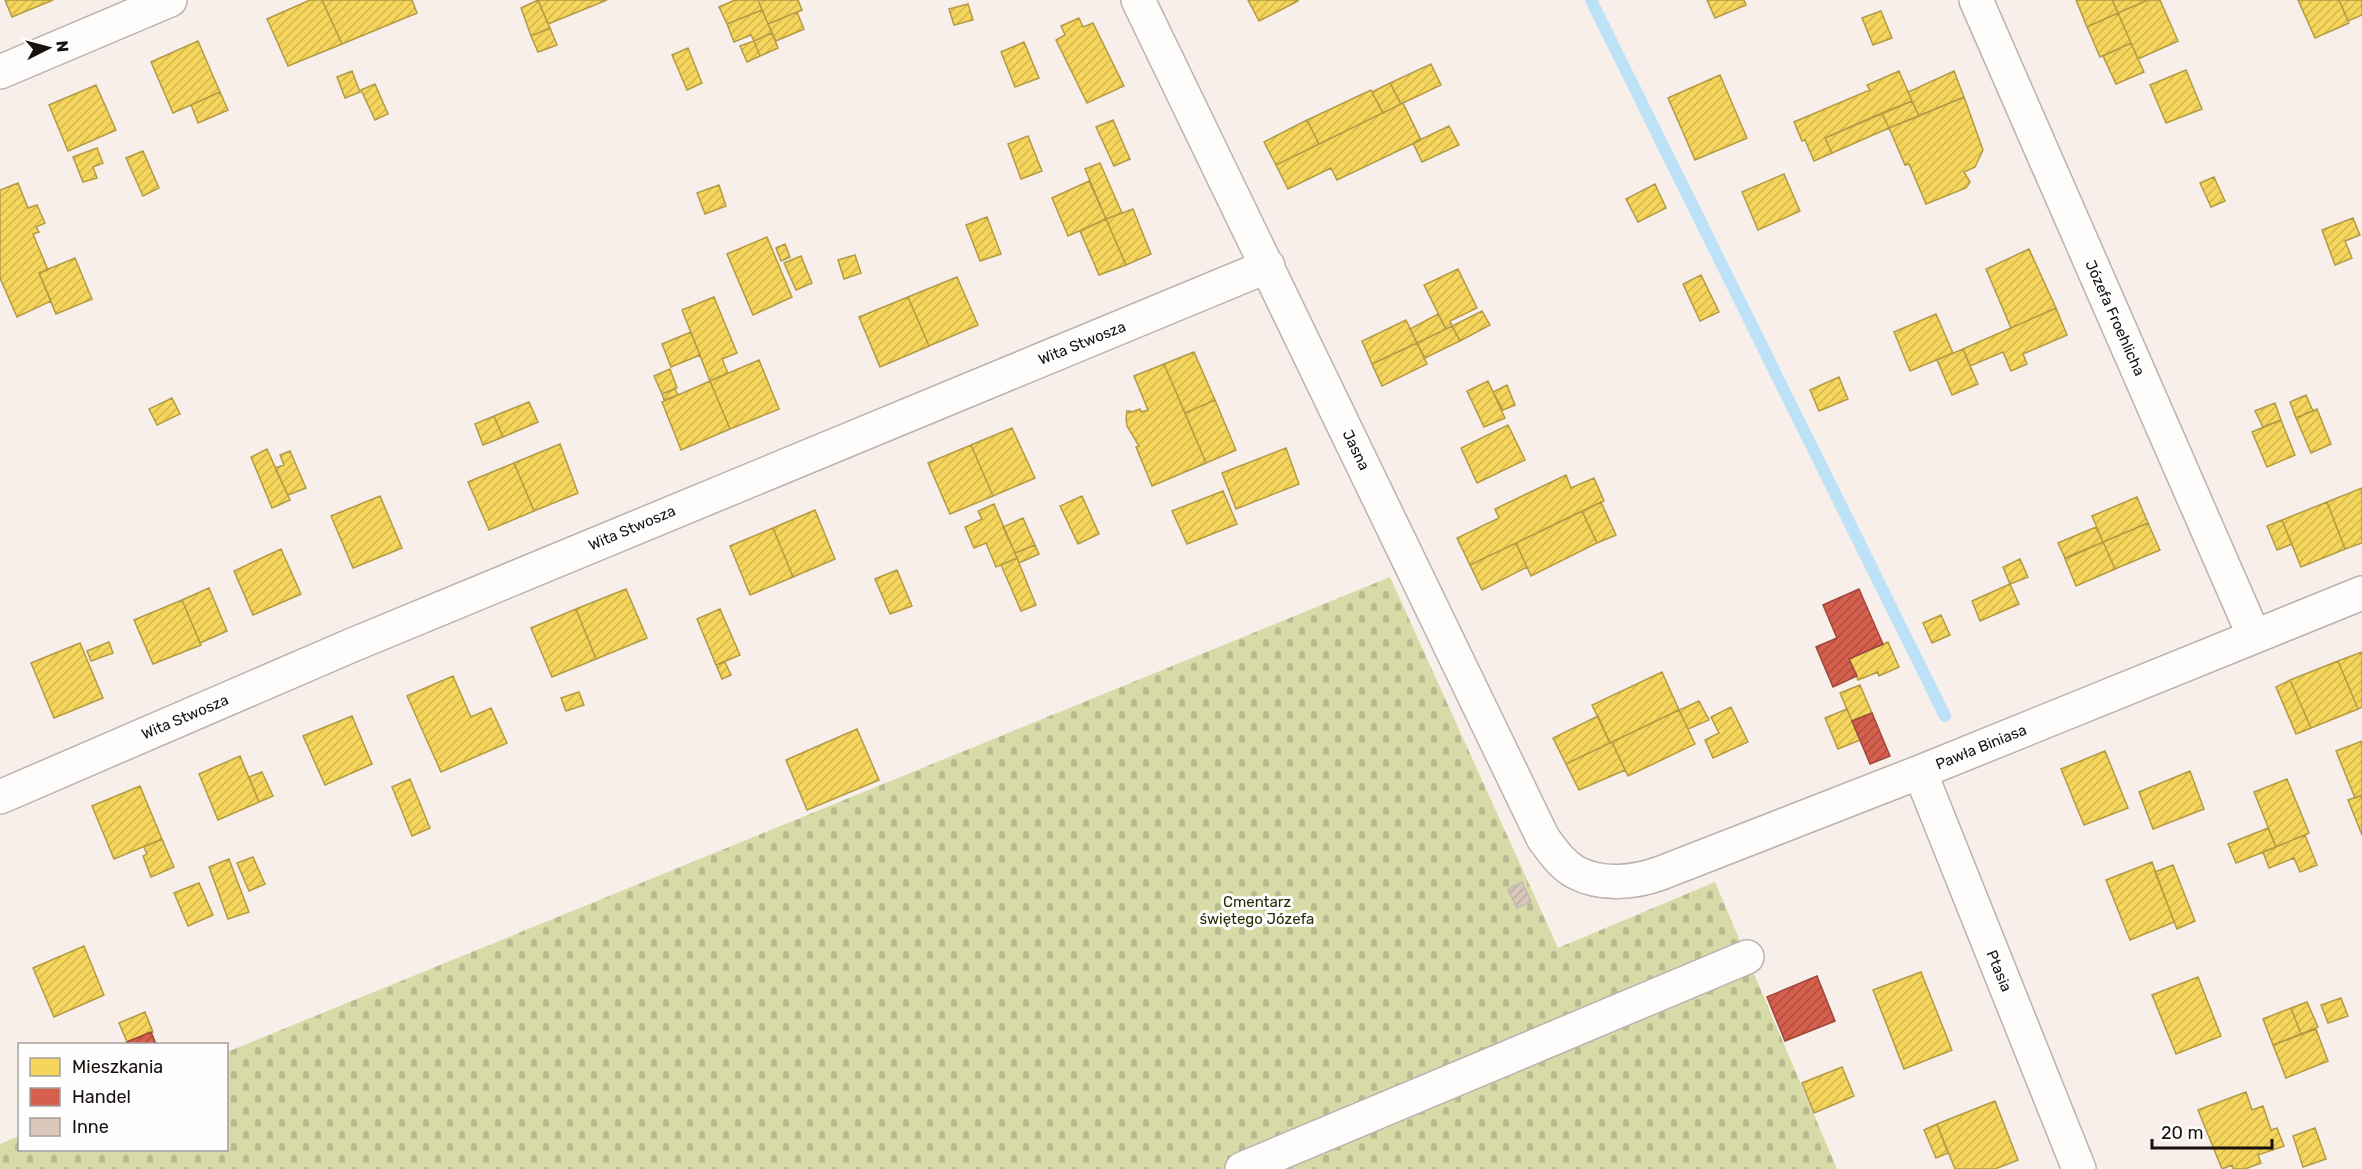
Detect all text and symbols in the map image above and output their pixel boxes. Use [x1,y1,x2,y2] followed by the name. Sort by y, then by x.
[18,18,78,78] north arrow
[52,40,72,53] text: N
[2081,257,2149,379] street label: Józefa Froehlicha
[1036,317,1128,369] street label: Wita Stwosza
[1339,427,1373,473] street label: Jasna
[586,502,678,554] street label: Wita Stwosza
[139,691,231,743] street label: Wita Stwosza
[1933,721,2029,773] street label: Pawła Biniasa
[1200,893,1314,928] park label: Cmentarz świętego Józefa
[1983,948,2015,994] street label: Ptasia
[18,1043,228,1151] legend
[72,1056,163,1078] text: Mieszkania
[72,1086,131,1108] text: Handel
[2152,1112,2272,1150] scale bar
[72,1116,109,1138] text: Inne
[2161,1122,2203,1144] text: 20 m

